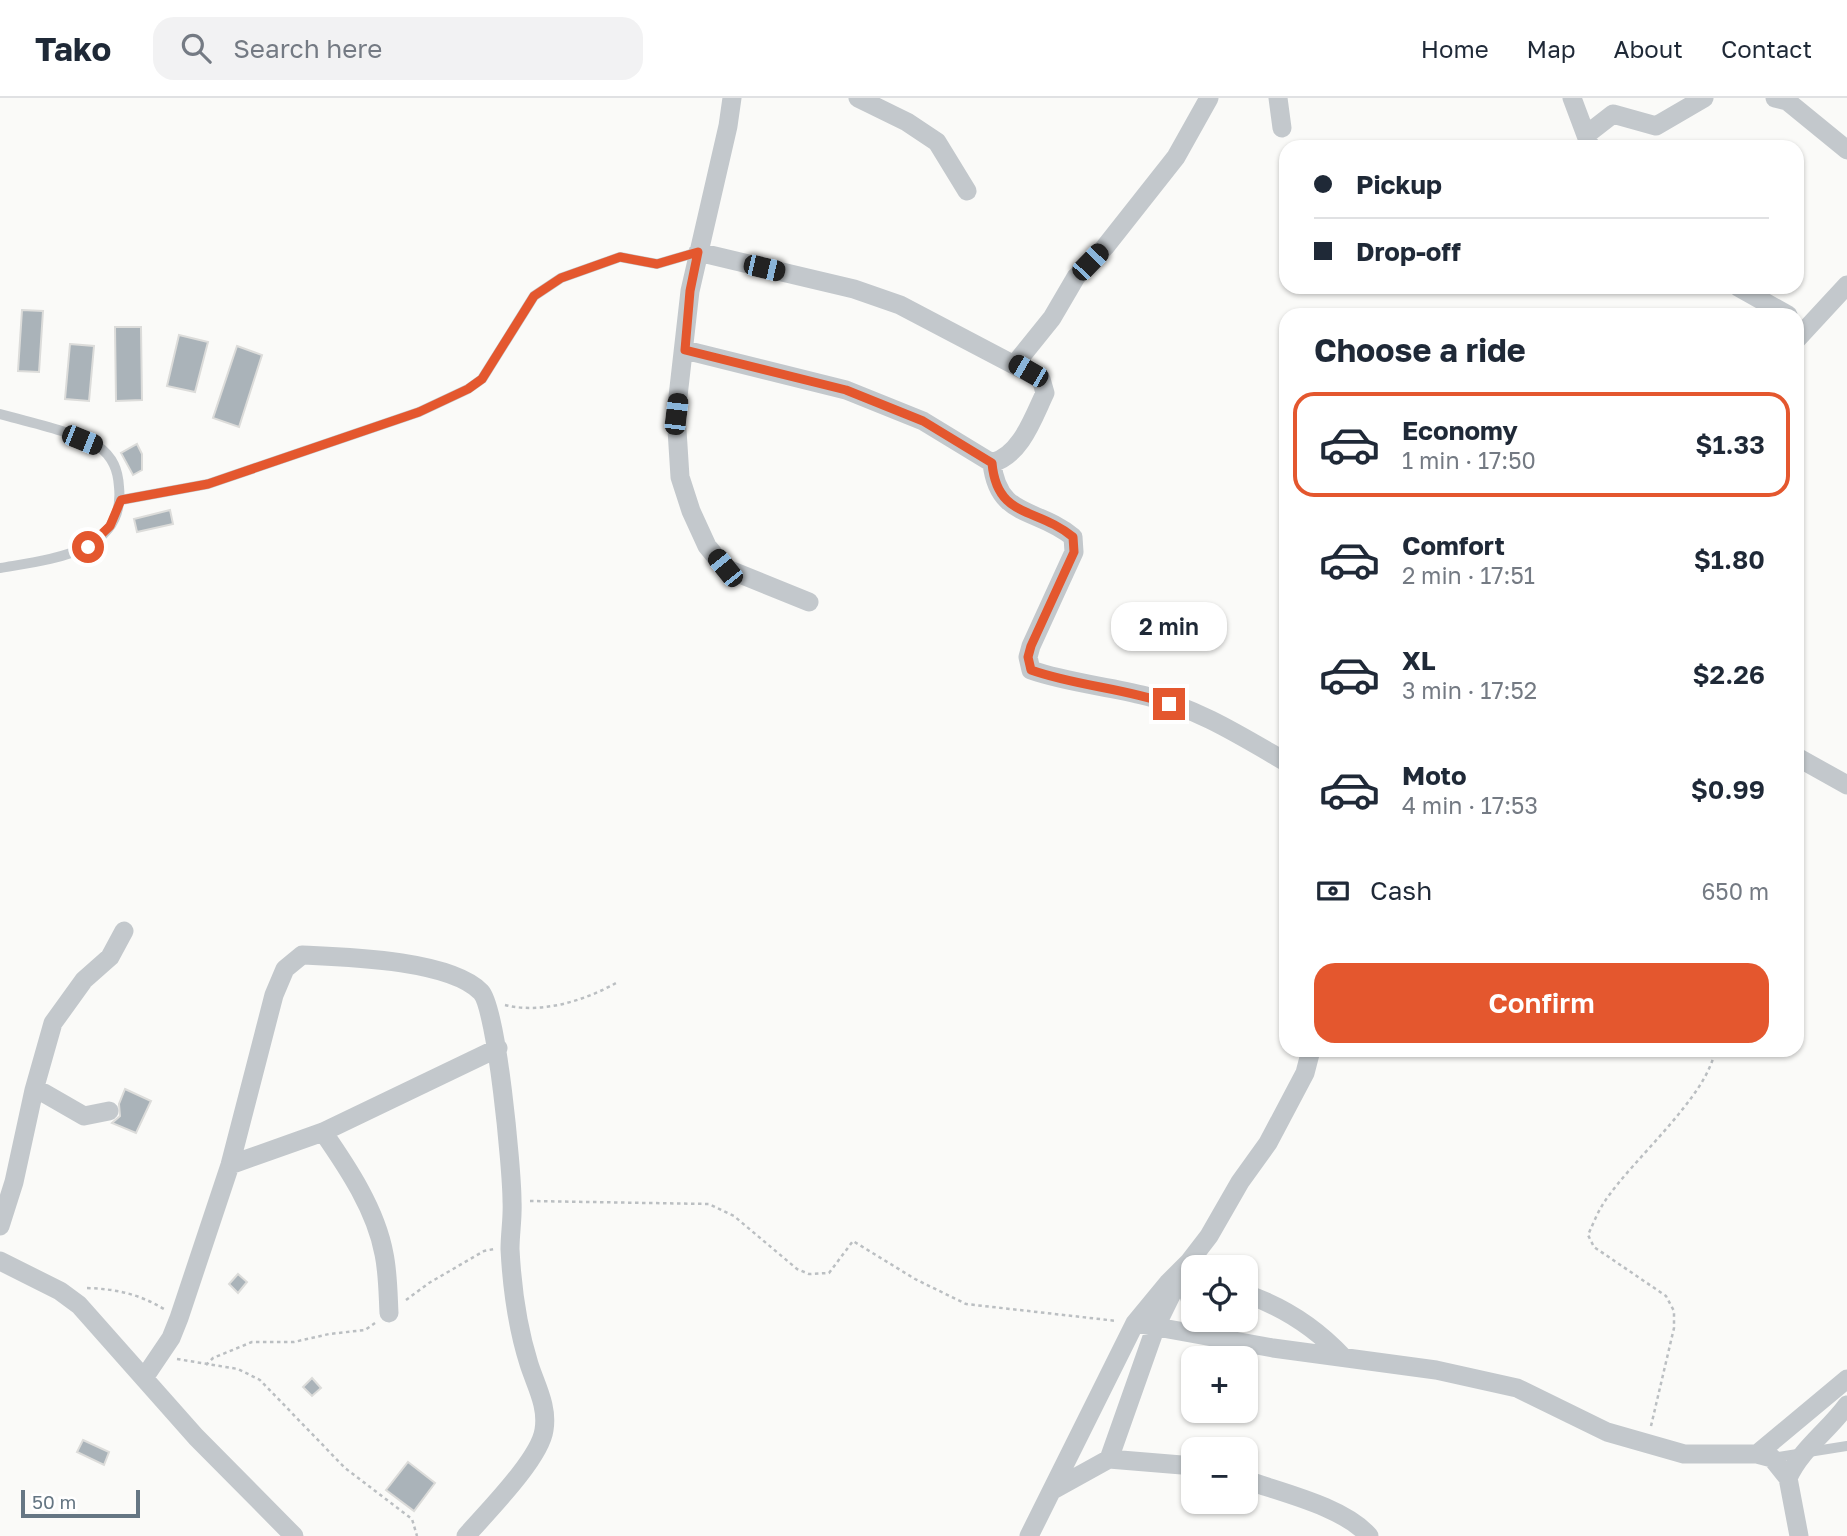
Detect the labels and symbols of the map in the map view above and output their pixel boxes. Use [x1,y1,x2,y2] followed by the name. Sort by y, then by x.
[1068,240,1113,284] car
[742,253,787,283] car
[1005,351,1052,391] car
[664,392,689,436] car
[59,422,106,458] car
[72,531,104,563] route start
[704,545,747,591] car
[1111,602,1227,652] callout: 2 min
[1153,688,1185,720] route end
[21,1487,140,1519] scale bar

